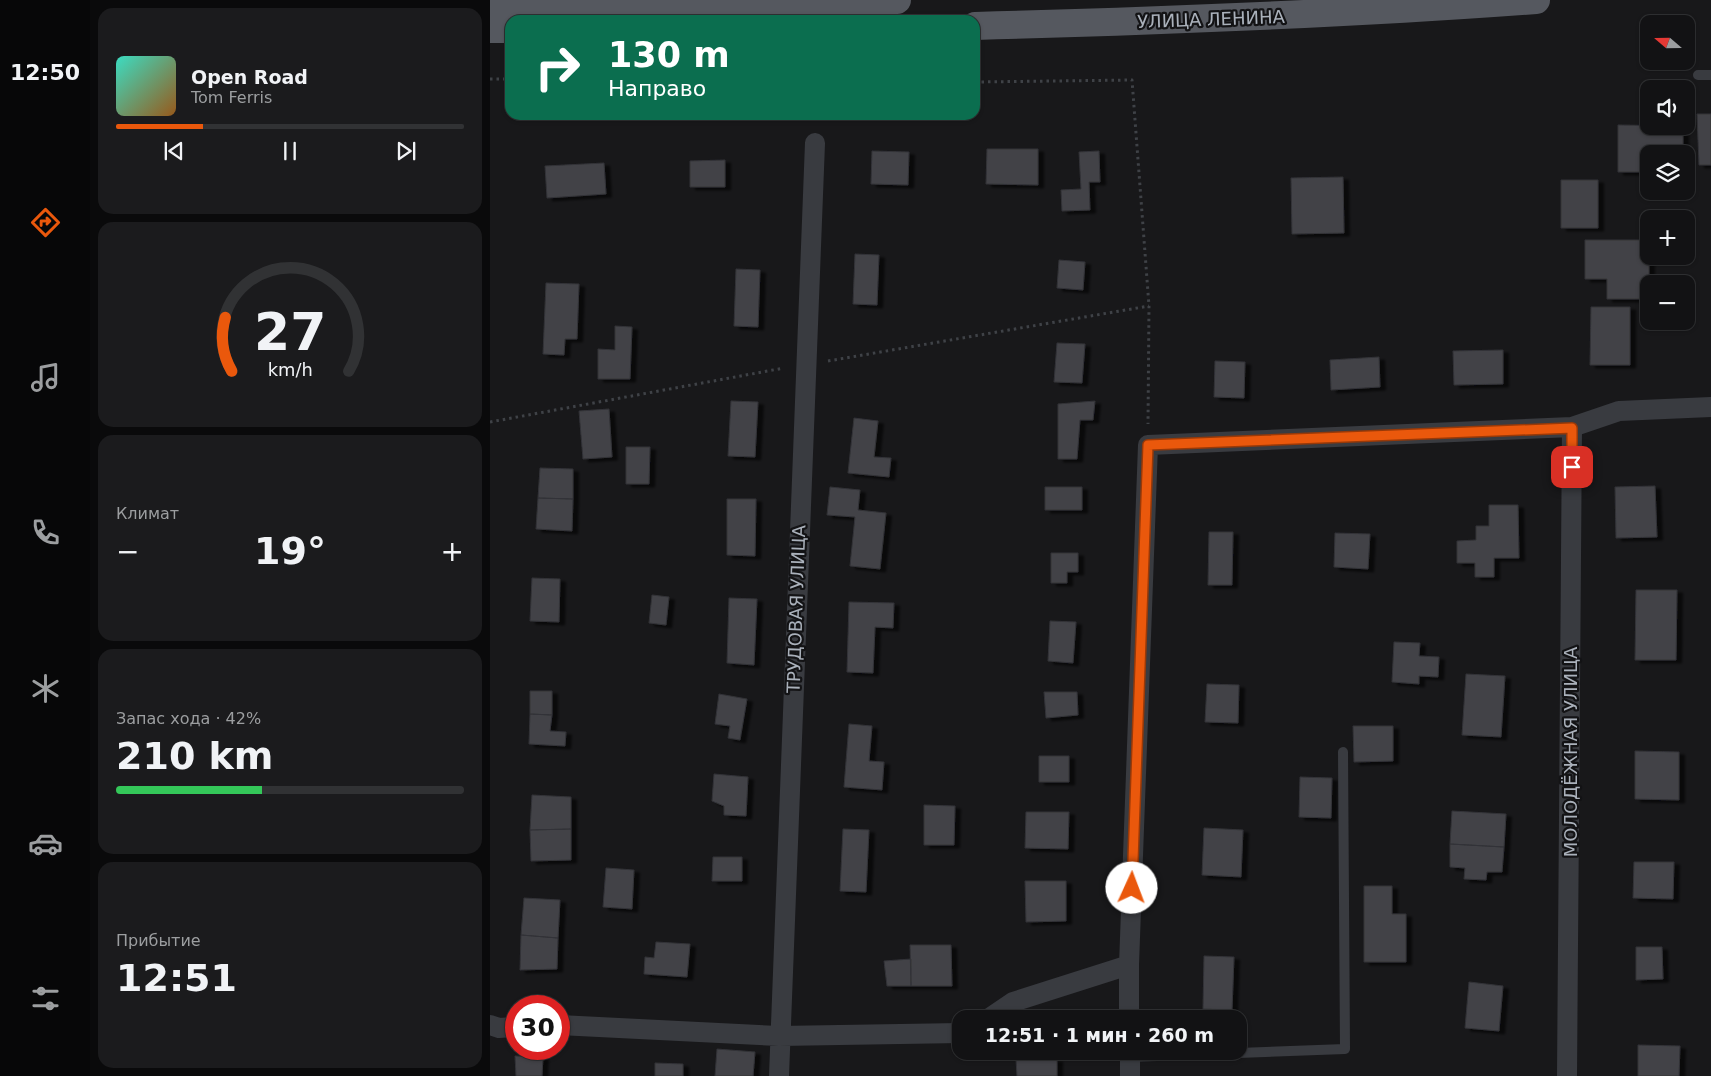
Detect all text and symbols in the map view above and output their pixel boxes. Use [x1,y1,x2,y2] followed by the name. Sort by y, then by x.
[1137,6,1286,32] street label: УЛИЦА ЛЕНИНА
[1640,15,1695,70] north arrow
[1640,15,1695,330] map controls
[525,35,590,100] icon: right
[608,35,730,75] text: 130 m
[10,60,80,85] text: 12:50
[191,66,308,88] text: Open Road
[608,76,706,101] text: Направо
[1640,80,1695,135] button: sound
[191,88,272,107] text: Tom Ferris
[160,137,188,165] icon: previous
[276,137,304,165] icon: pause
[392,137,420,165] icon: next
[1640,145,1695,200] button: layers
[28,205,63,240] icon: directions
[1640,210,1695,265] button: +
[1640,275,1695,330] button: −
[254,302,326,362] text: 27
[267,359,313,380] text: km/h
[28,360,63,395] icon: music
[1551,446,1593,488] pin
[1558,453,1586,481] icon: arrive
[116,504,179,523] text: Климат
[28,515,63,550] icon: phone
[783,524,809,694] street label: ТРУДОВАЯ УЛИЦА
[254,529,326,573] text: 19°
[116,535,139,568] text: −
[441,535,464,568] text: +
[1560,646,1581,857] street label: МОЛОДЁЖНАЯ УЛИЦА
[28,671,63,706] icon: climate
[116,709,261,728] text: Запас хода · 42%
[116,734,273,778] text: 210 km
[28,826,63,861] icon: car
[1105,861,1157,913] position arrow
[116,931,201,950] text: Прибытие
[116,956,237,1000] text: 12:51
[28,981,63,1016] icon: filters
[505,995,570,1060] speed limit sign: 30
[985,1024,1214,1046] text: 12:51 · 1 мин · 260 m

